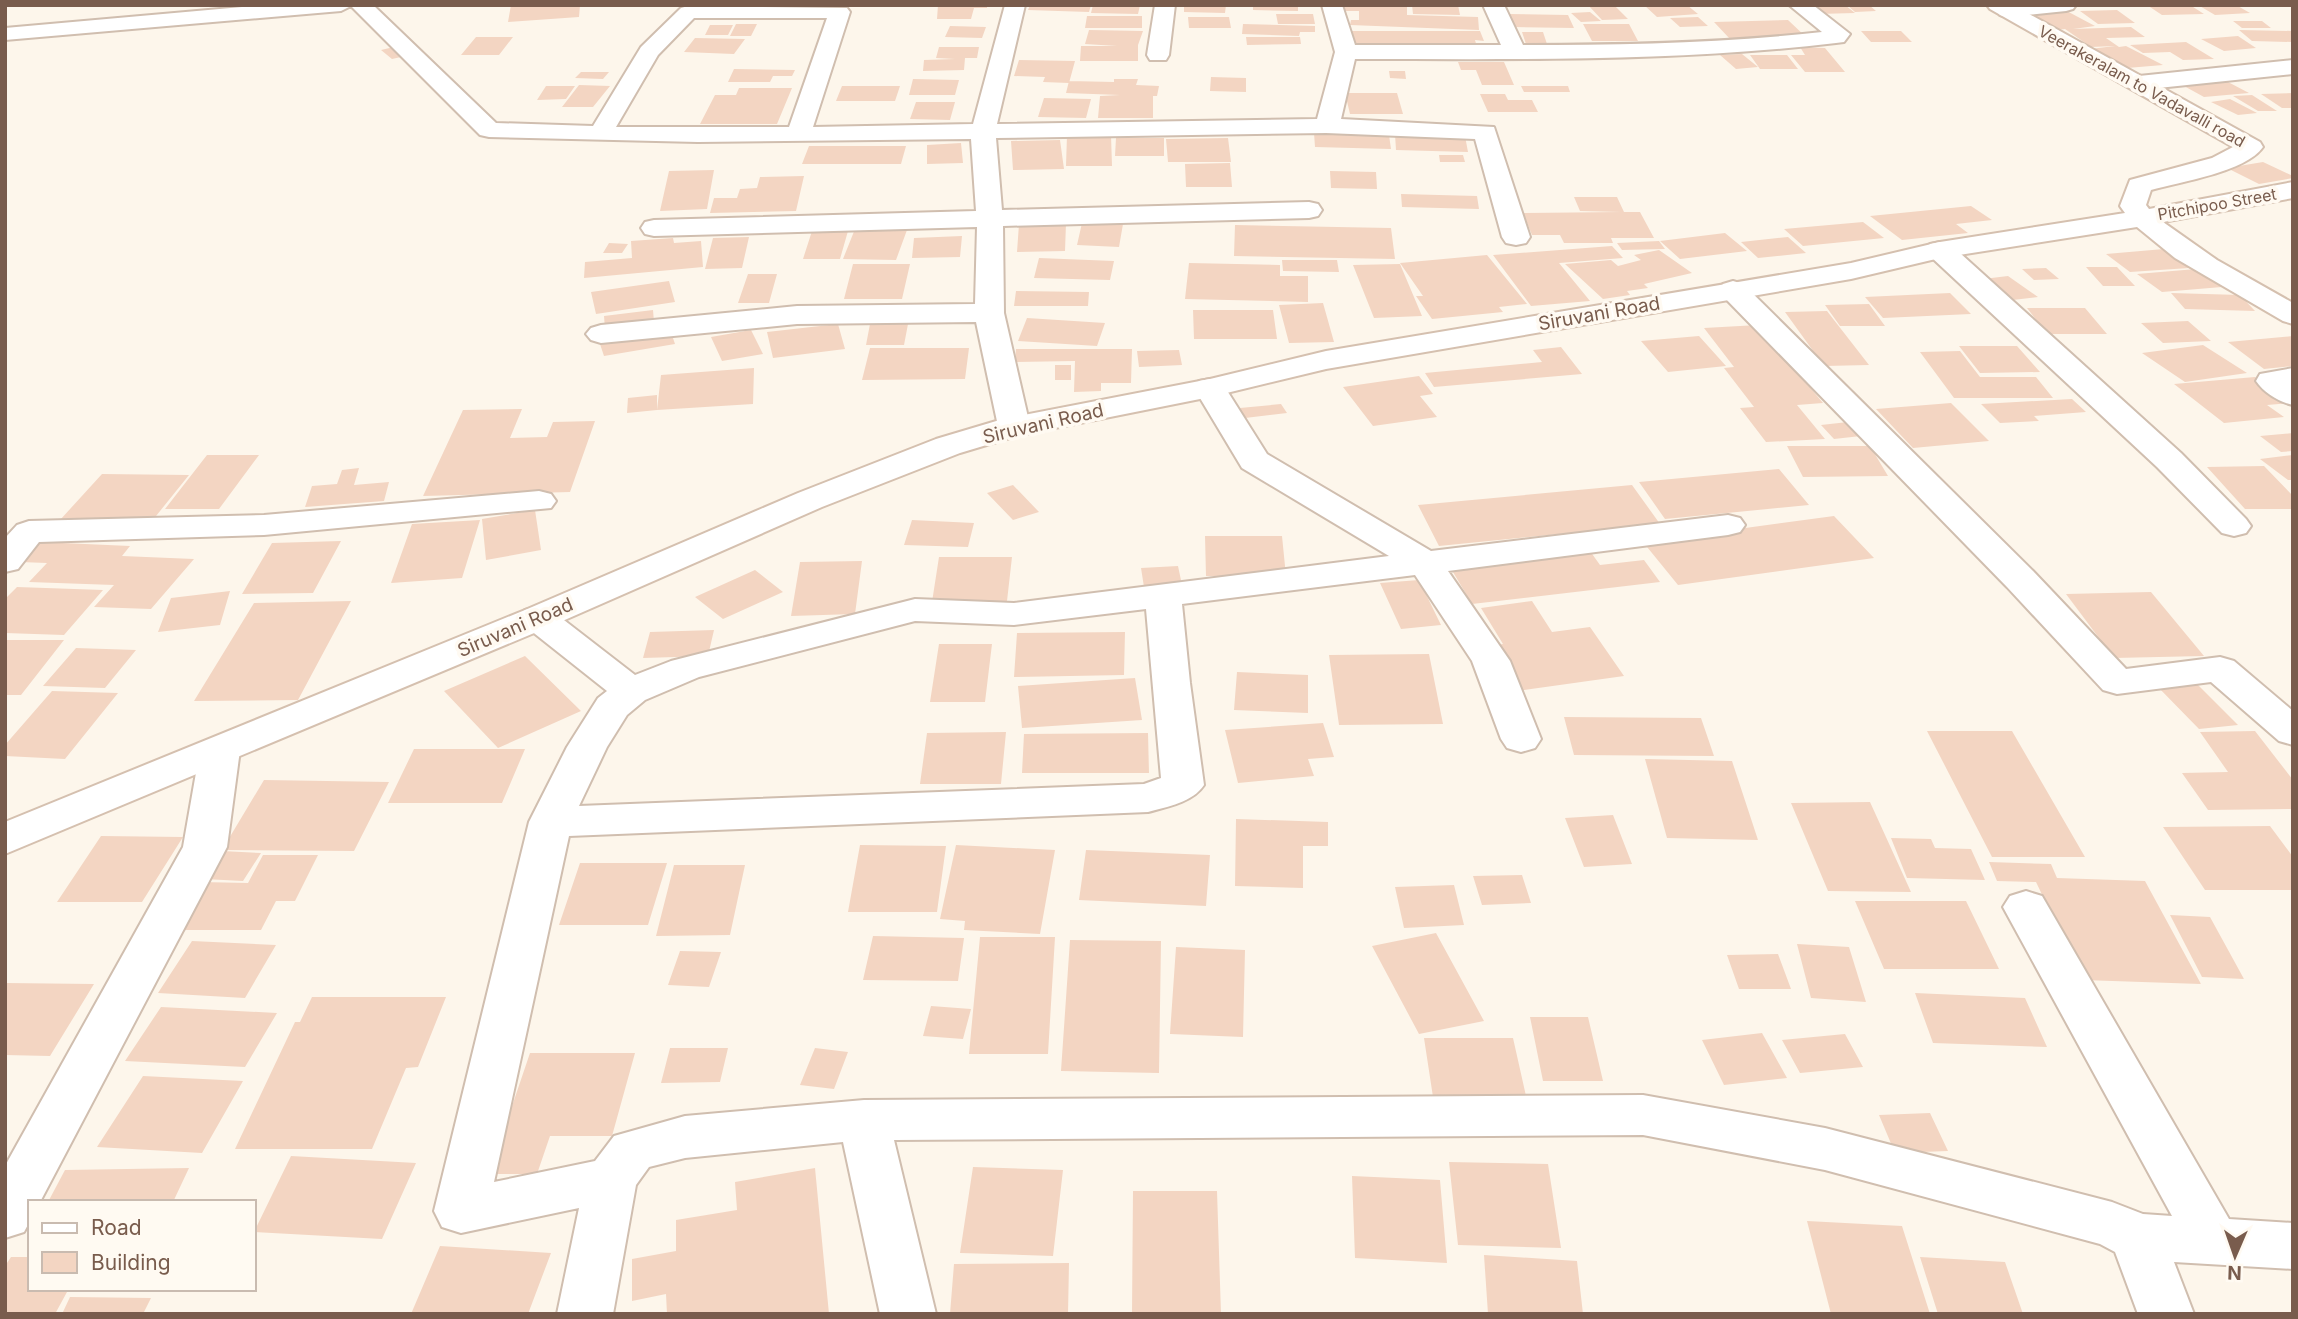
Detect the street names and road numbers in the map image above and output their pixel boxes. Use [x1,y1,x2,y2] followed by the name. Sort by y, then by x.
[2035,21,2249,151] street label: Veerakeralam to Vadavalli road
[2156,184,2278,224] street label: Pitchipoo Street
[1536,291,1662,336] street label: Siruvani Road
[980,398,1106,449] street label: Siruvani Road
[454,593,577,662] street label: Siruvani Road

